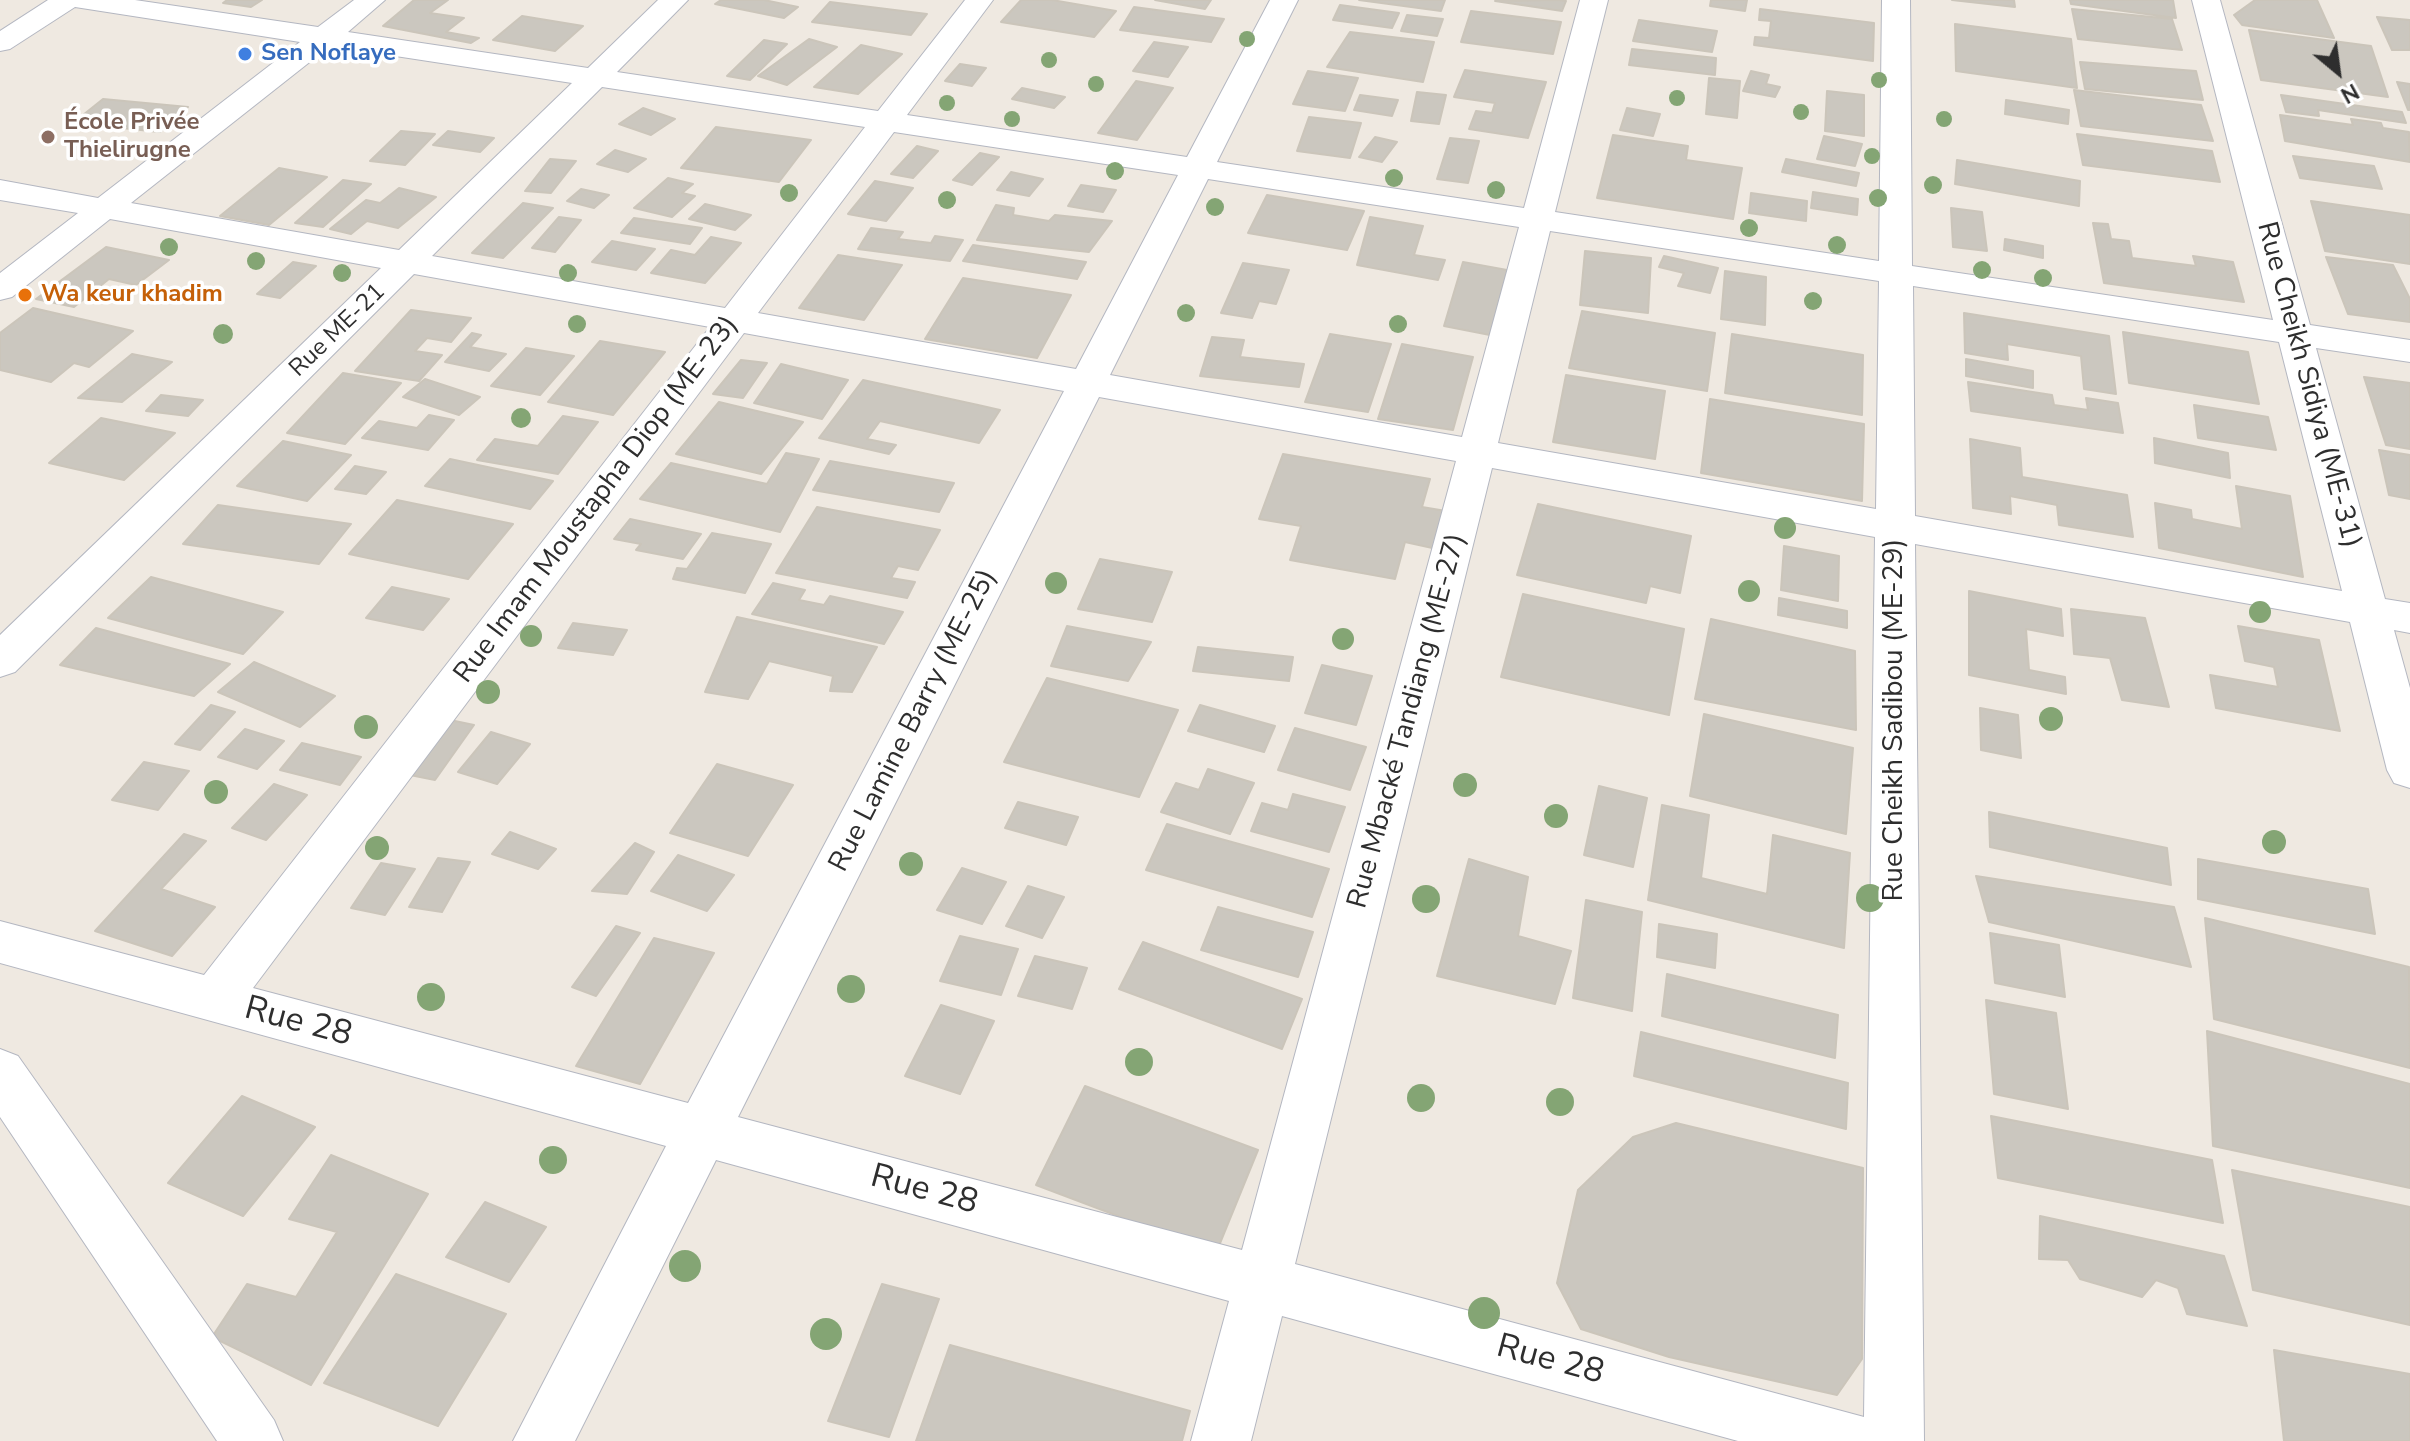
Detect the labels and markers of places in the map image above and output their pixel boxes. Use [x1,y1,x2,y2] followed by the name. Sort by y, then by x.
[261,40,396,68] place label: Sen Noflaye
[236,45,254,63] marker: Sen Noflaye
[64,109,200,165] place label: École Privée Thielirugne
[39,128,57,146] marker: École Privée Thielirugne
[41,281,223,309] place label: Wa keur khadim
[16,286,34,304] marker: Wa keur khadim

